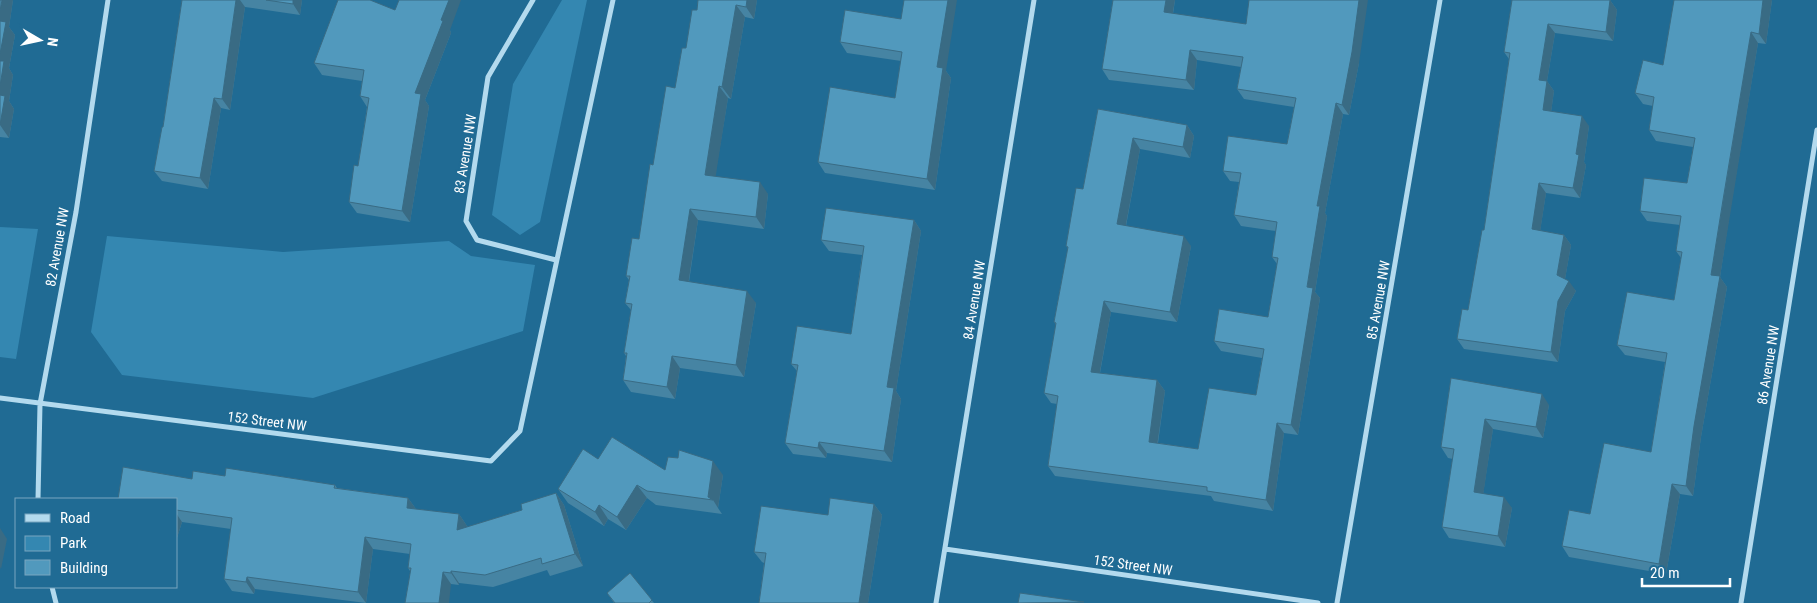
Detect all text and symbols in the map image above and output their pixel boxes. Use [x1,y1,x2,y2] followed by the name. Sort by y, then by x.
[15,15,65,65] north arrow
[44,37,61,48] text: N
[451,113,479,195] street label: 83 Avenue NW
[42,206,72,288] street label: 82 Avenue NW
[960,259,988,341] street label: 84 Avenue NW
[1363,259,1393,341] street label: 85 Avenue NW
[1754,324,1782,406] street label: 86 Avenue NW
[227,408,308,434] street label: 152 Street NW
[15,498,178,588] legend
[60,509,90,527] text: Road
[60,534,87,552] text: Park
[1093,552,1174,578] street label: 152 Street NW
[1642,556,1730,588] scale bar
[60,559,108,577] text: Building
[1650,564,1680,582] text: 20 m

